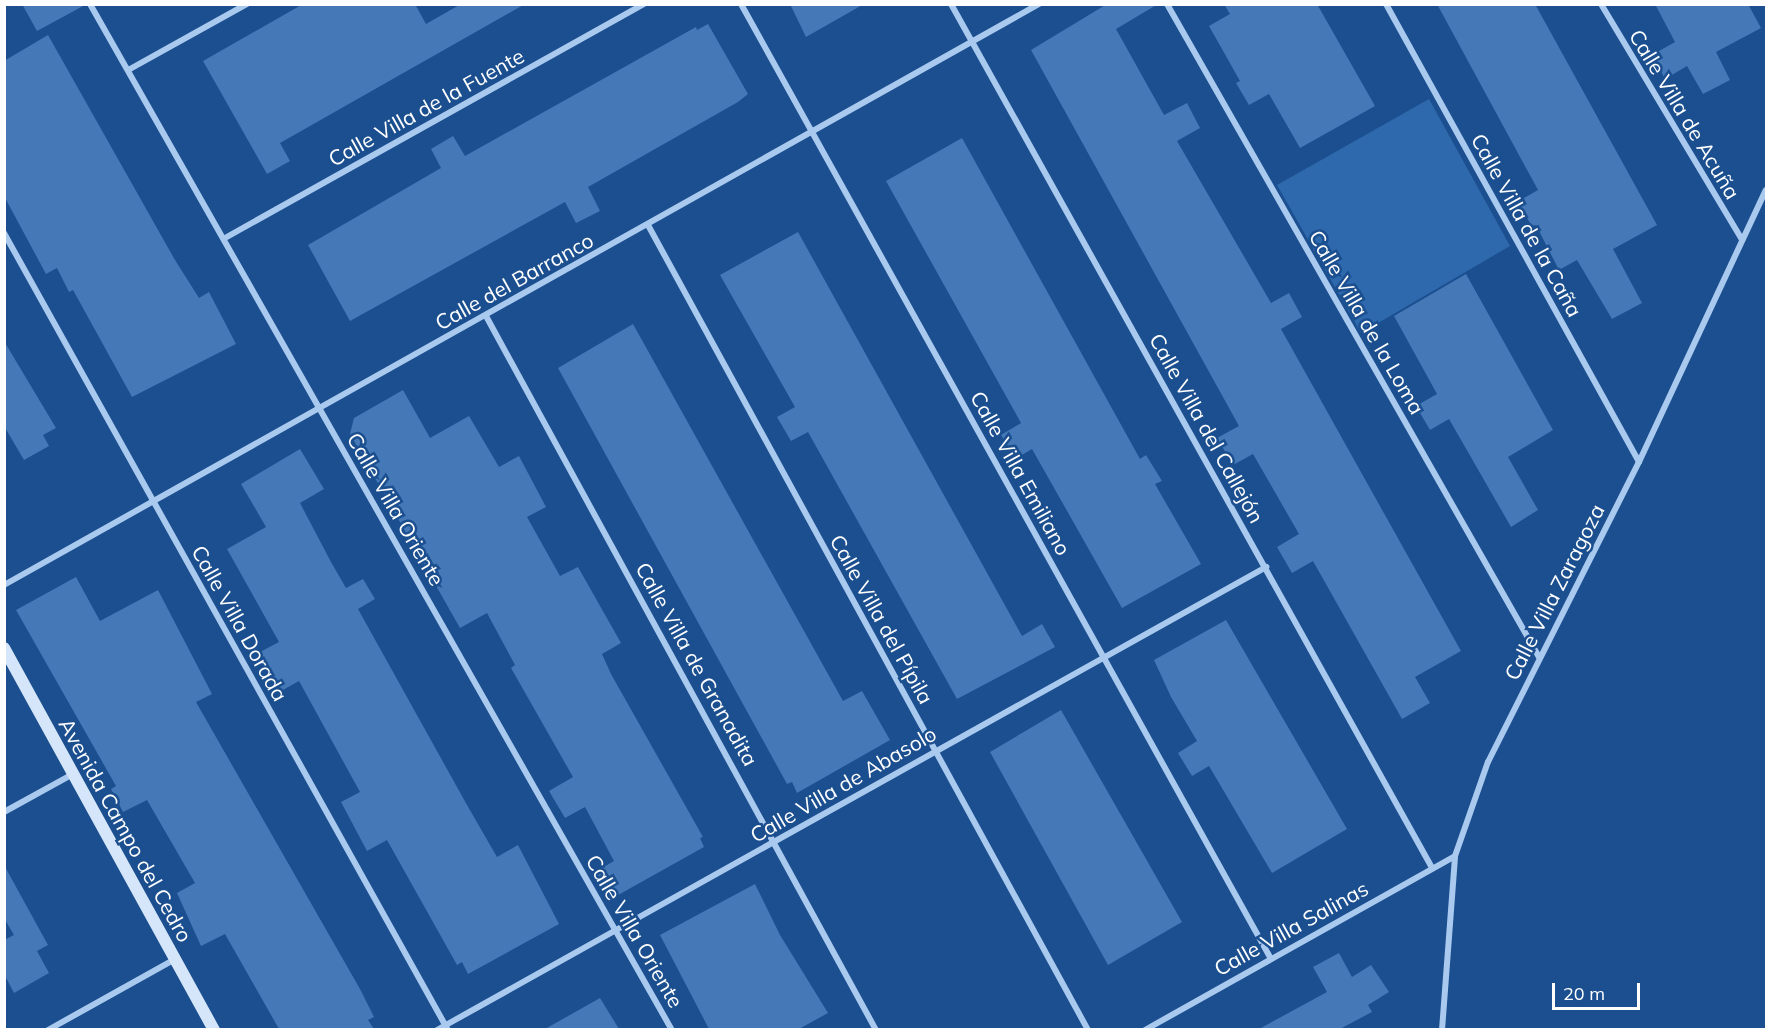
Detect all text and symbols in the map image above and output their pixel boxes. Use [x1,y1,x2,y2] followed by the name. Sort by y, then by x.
[1624,25,1746,203] street label: Calle Villa de Acuña
[324,43,528,171] street label: Calle Villa de la Fuente
[1466,129,1588,321] street label: Calle Villa de la Caña
[1304,226,1430,418] street label: Calle Villa de la Loma
[430,227,598,335] street label: Calle del Barranco
[1144,329,1270,527] street label: Calle Villa del Callejón
[965,386,1077,560] street label: Calle Villa Emiliano
[342,428,450,590] street label: Calle Villa Oriente
[1499,500,1609,684] street label: Calle Villa Zaragoza
[825,530,939,708] street label: Calle Villa del Pípila
[187,541,293,705] street label: Calle Villa Dorada
[631,558,763,770] street label: Calle Villa de Granadita
[54,714,198,946] street label: Avenida Campo del Cedro
[745,720,941,848] street label: Calle Villa de Abasolo
[581,850,689,1012] street label: Calle Villa Oriente
[1210,875,1372,981] street label: Calle Villa Salinas
[1555,971,1644,1009] scale bar
[1563,982,1605,1005] text: 20 m

